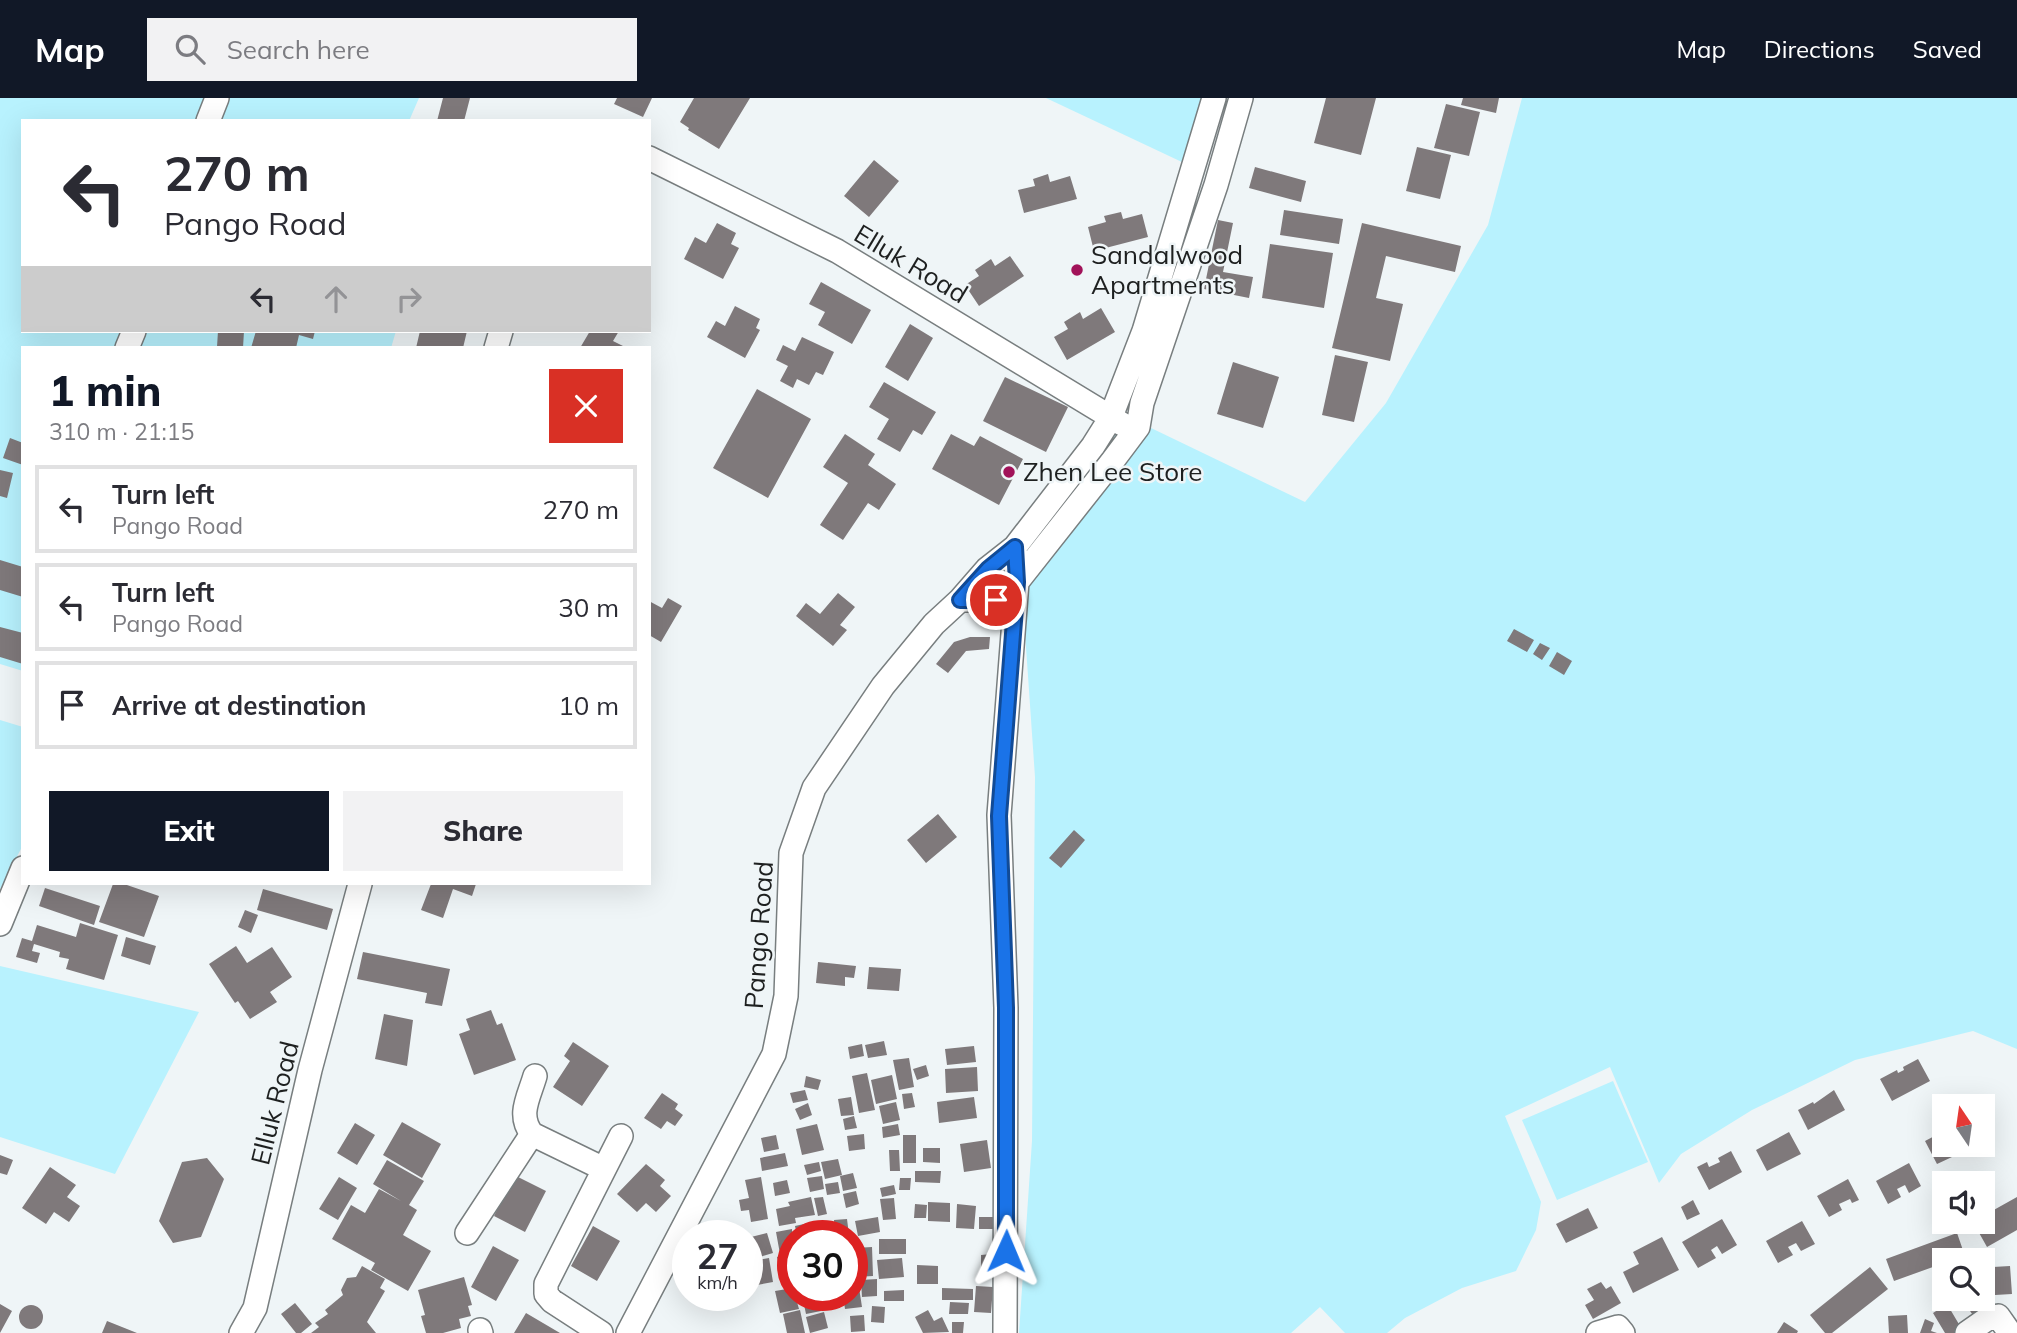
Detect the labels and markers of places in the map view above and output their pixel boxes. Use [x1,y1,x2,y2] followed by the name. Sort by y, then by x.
[1091,238,1243,301] place label: Sandalwood Apartments
[1069,262,1085,278] marker: Sandalwood Apartments
[1023,455,1202,488] place label: Zhen Lee Store
[1001,464,1017,480] marker: Zhen Lee Store
[966,570,1026,630] pin

